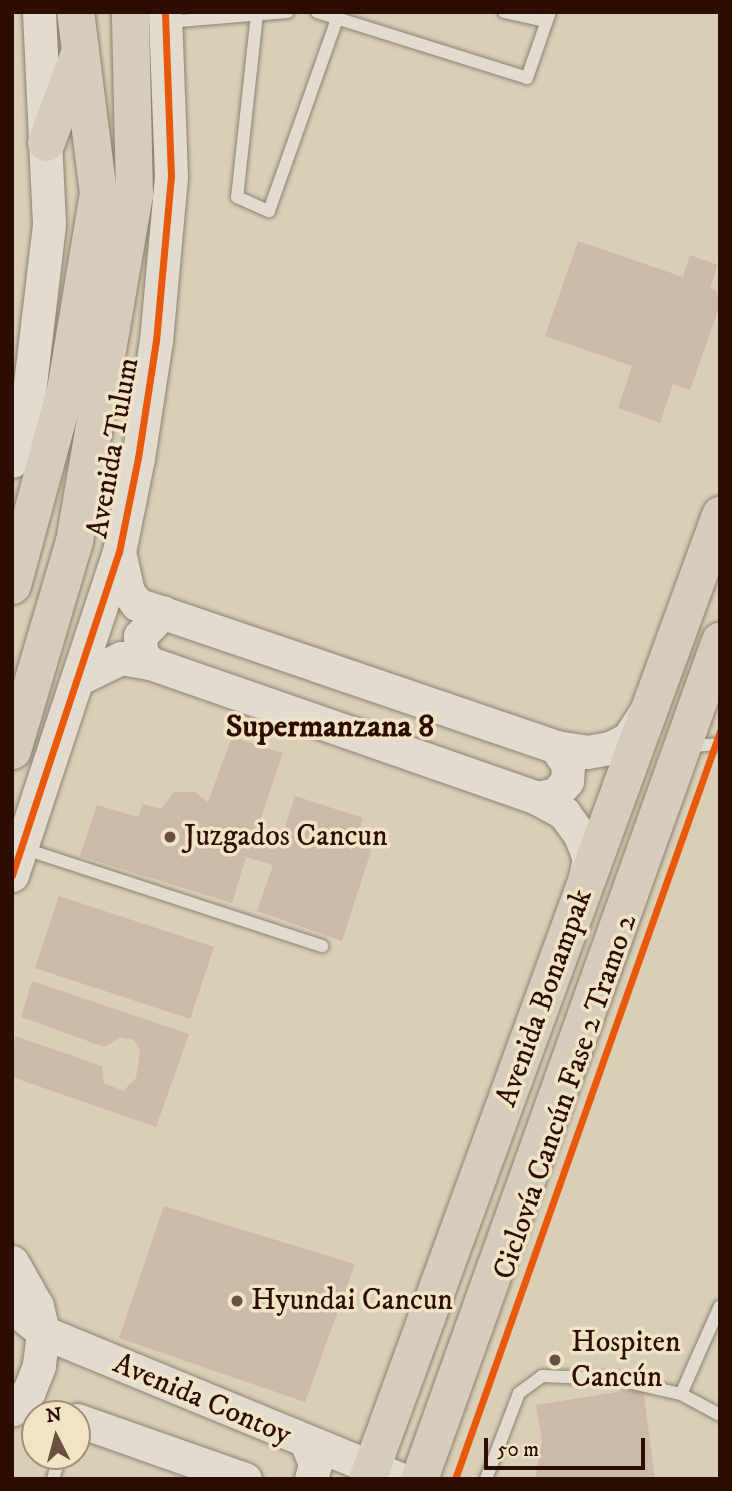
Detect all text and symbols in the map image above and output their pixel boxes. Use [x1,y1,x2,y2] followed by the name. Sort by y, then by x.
[80,355,148,541] street label: Avenida Tulum
[226,708,434,746] district label: Supermanzana 8
[184,819,388,855] place label: Juzgados Cancun
[162,829,178,845] marker: Juzgados Cancun
[489,884,601,1112] street label: Avenida Bonampak
[486,910,646,1284] street label: Ciclovía Cancún Fase 2 Tramo 2
[251,1283,453,1319] place label: Hyundai Cancun
[229,1293,245,1309] marker: Hyundai Cancun
[571,1325,681,1396] place label: Hospiten Cancún
[107,1346,297,1454] street label: Avenida Contoy
[545,1350,565,1370] marker: Hospiten Cancún
[21,1400,91,1470] north arrow
[45,1403,63,1428] text: N
[487,1424,648,1468] scale bar
[497,1437,539,1463] text: 50 m

